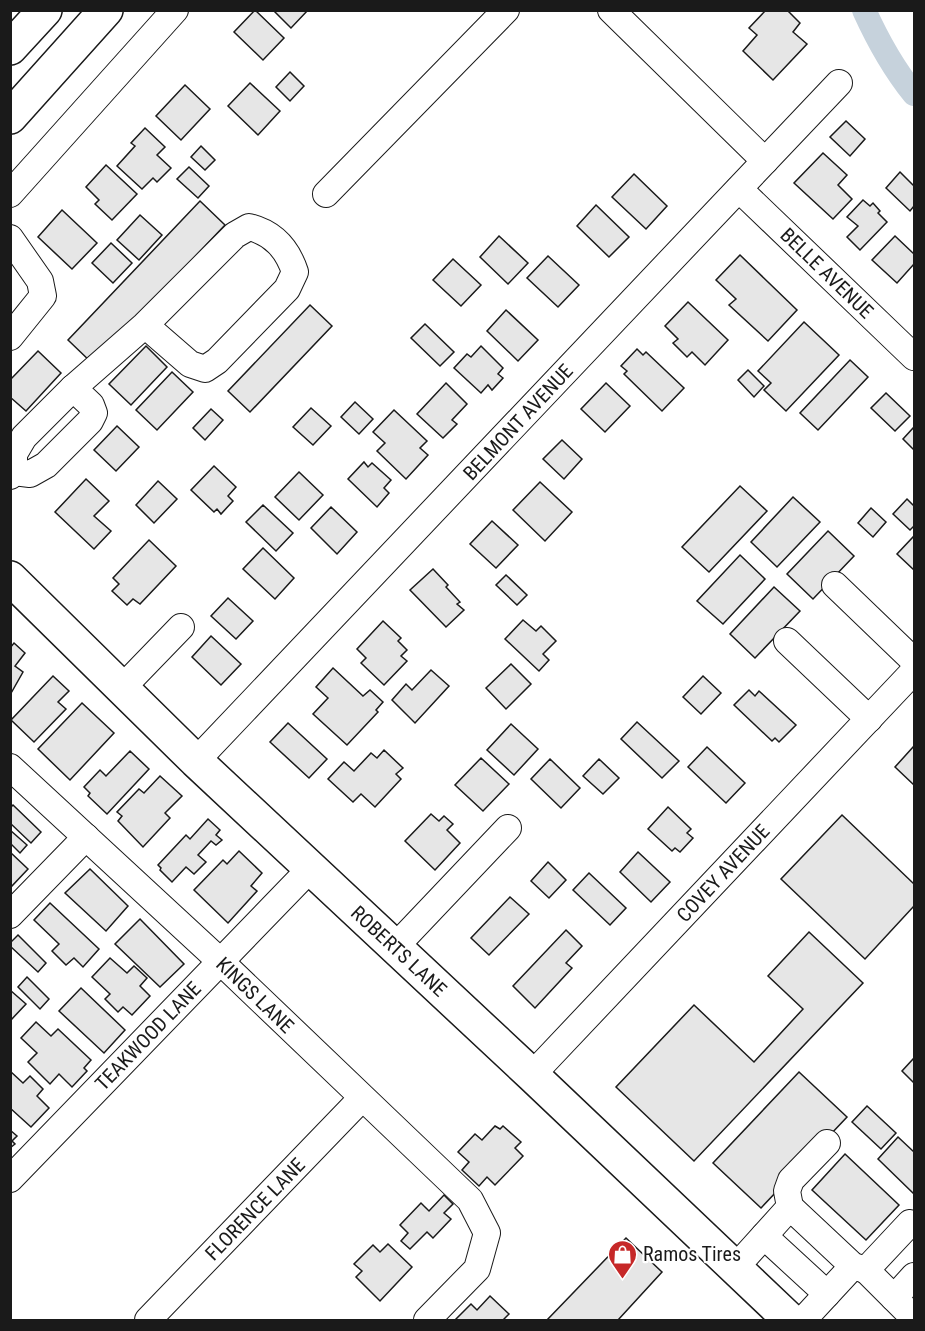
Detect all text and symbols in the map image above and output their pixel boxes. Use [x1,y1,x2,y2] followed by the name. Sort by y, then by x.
[776,223,878,323] street label: BELLE AVENUE
[458,359,578,485] street label: BELMONT AVENUE
[672,819,774,927] street label: COVEY AVENUE
[346,901,452,1001] street label: ROBERTS LANE
[211,952,299,1038] street label: KINGS LANE
[90,977,206,1095] street label: TEAKWOOD LANE
[200,1153,310,1265] street label: FLORENCE LANE
[606,1238,638,1280] shop icon: Ramos Tires
[643,1242,741,1266] place label: Ramos Tires

